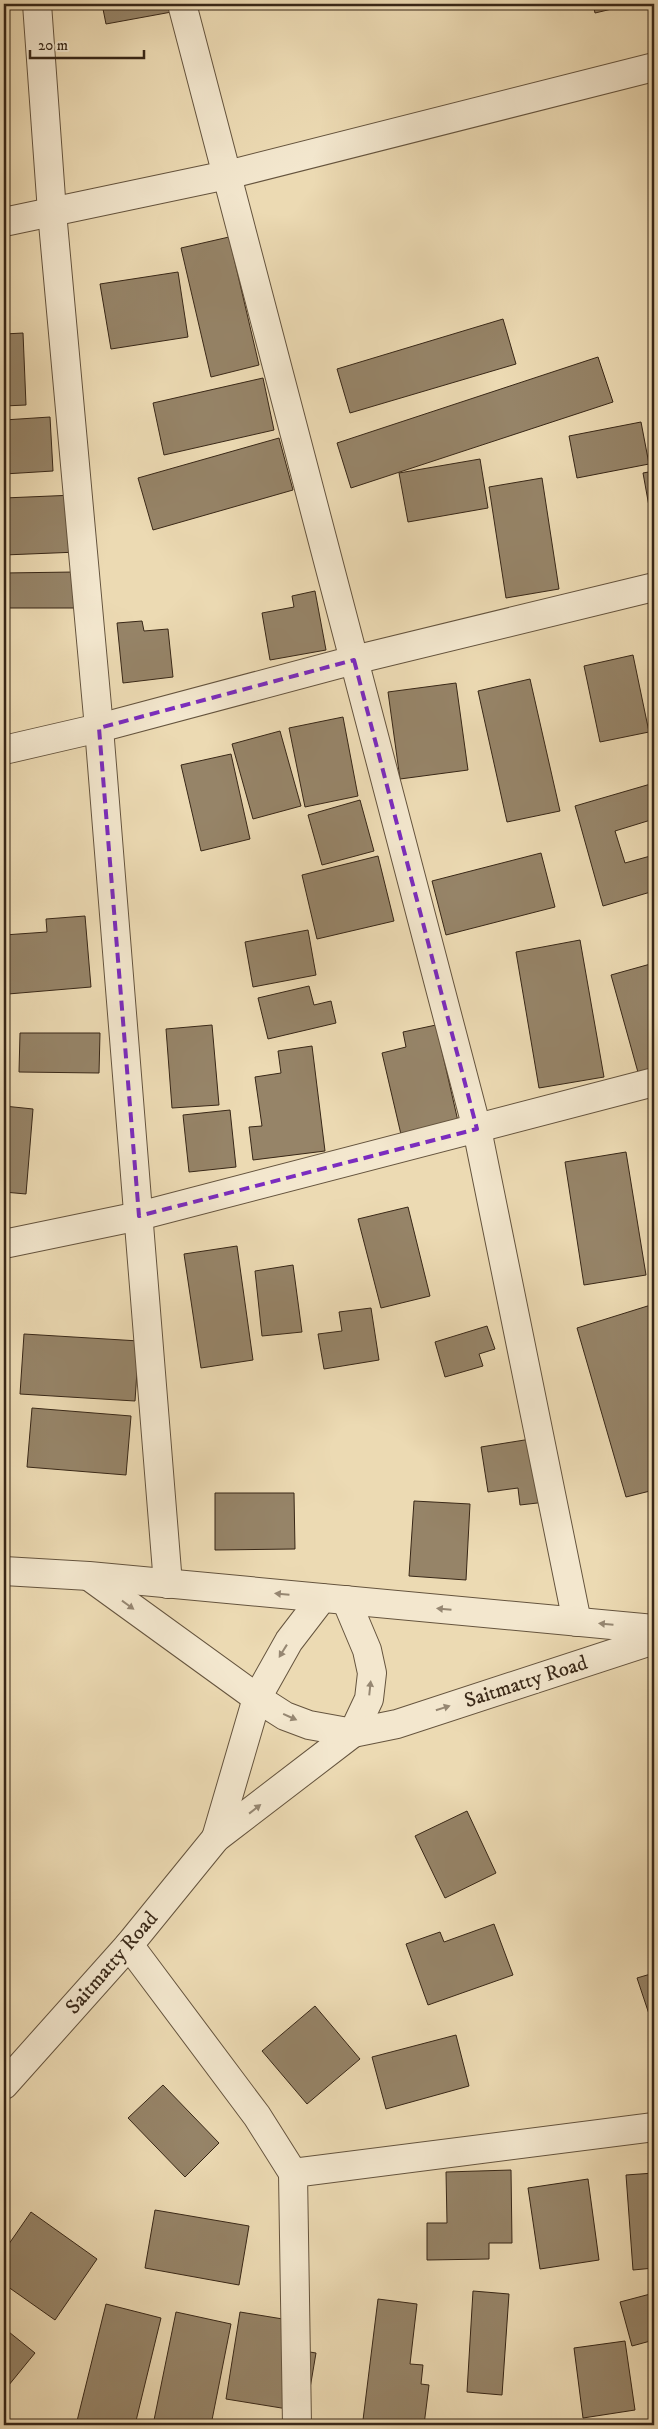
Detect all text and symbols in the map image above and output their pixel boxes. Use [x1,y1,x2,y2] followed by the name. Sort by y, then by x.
[30,28,144,60] scale bar
[38,36,68,55] text: 20 m
[274,1590,290,1598] one-way arrow
[121,1600,135,1610] one-way arrow
[436,1605,452,1613] one-way arrow
[597,1620,613,1628] one-way arrow
[278,1644,287,1657] one-way arrow
[461,1650,591,1714] street label: Saitmatty Road
[366,1679,374,1695] one-way arrow
[436,1704,451,1712] one-way arrow
[283,1714,297,1722] one-way arrow
[248,1803,261,1814] one-way arrow
[60,1906,164,2020] street label: Saitmatty Road

